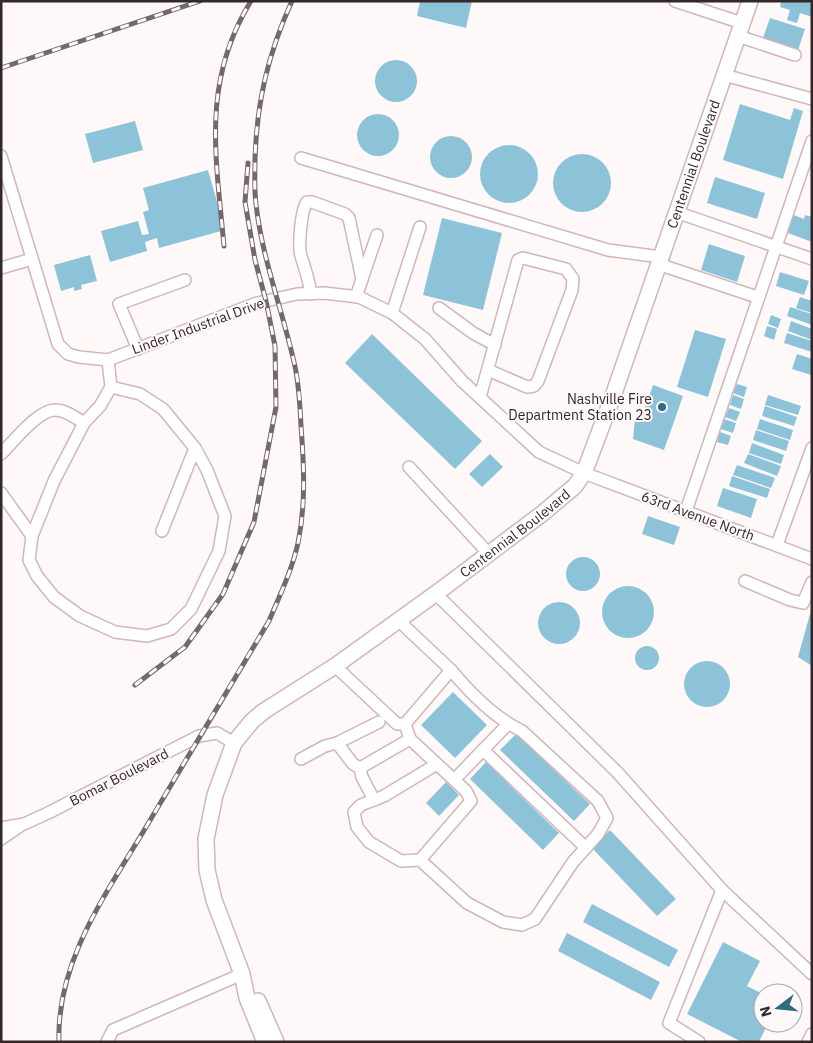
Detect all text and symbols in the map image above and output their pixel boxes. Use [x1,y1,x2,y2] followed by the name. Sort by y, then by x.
[663,98,724,231] street label: Centennial Boulevard
[129,294,267,358] street label: Linder Industrial Drive
[508,390,652,424] place label: Nashville Fire Department Station 23
[656,401,668,413] marker: Nashville Fire Department Station 23
[456,485,574,581] street label: Centennial Boulevard
[639,487,757,545] street label: 63rd Avenue North
[66,744,172,810] street label: Bomar Boulevard
[753,983,803,1033] north arrow
[755,1004,776,1019] text: N

